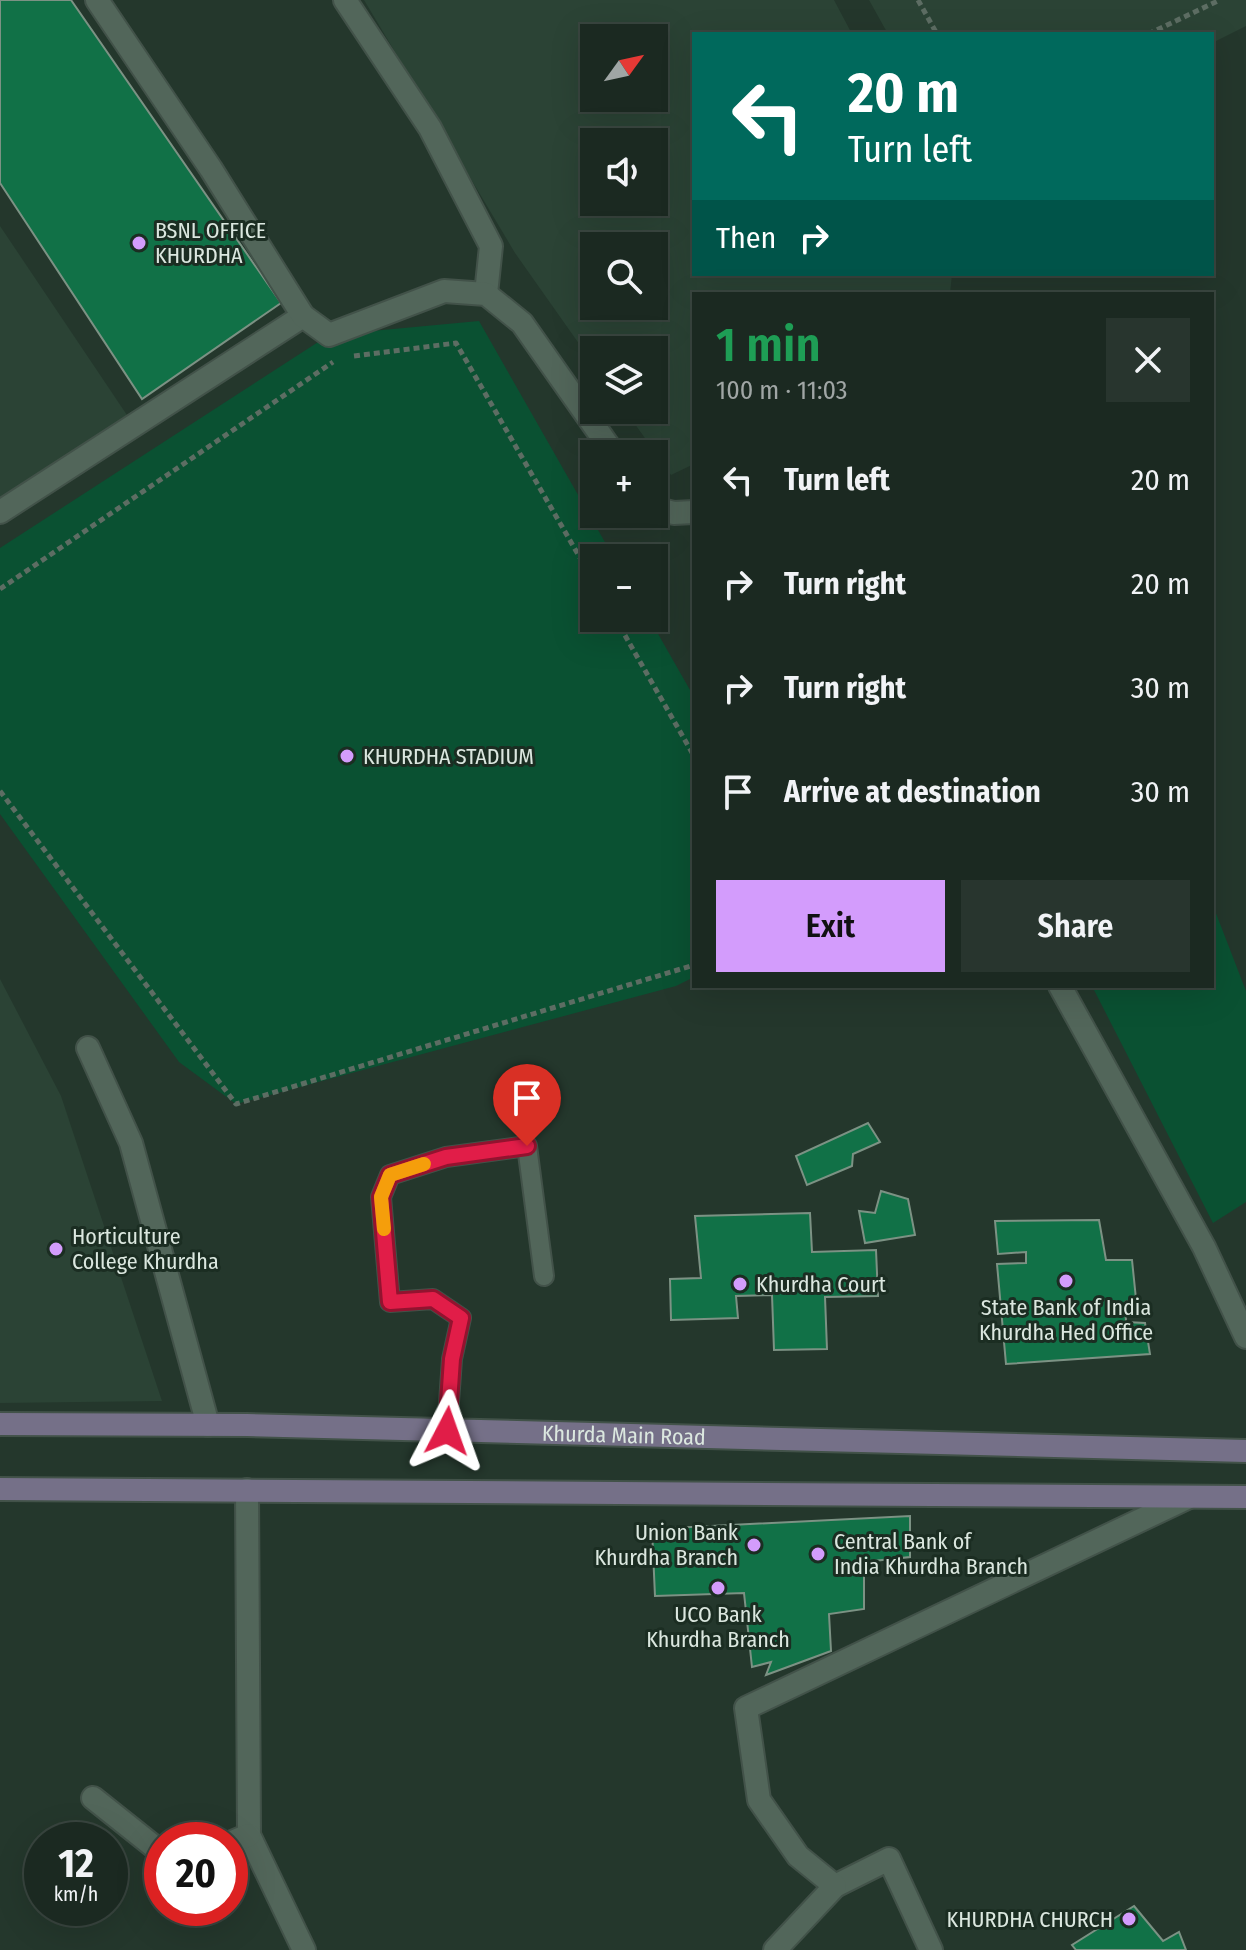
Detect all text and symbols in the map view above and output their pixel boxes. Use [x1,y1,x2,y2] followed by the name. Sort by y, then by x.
[580,24,668,112] north arrow
[580,24,668,632] map controls
[848,60,959,127] text: 20 m
[716,64,820,168] icon: left
[580,128,668,216] button: sound
[848,128,972,172] text: Turn left
[792,216,836,260] icon: right
[155,217,266,269] place label: BSNL OFFICE KHURDHA
[716,220,776,256] text: Then
[580,232,668,320] button: search
[130,234,148,252] marker: BSNL OFFICE KHURDHA
[716,316,821,374] text: 1 min
[1106,318,1190,402] button: close
[580,336,668,424] button: layers
[716,375,848,406] text: 100 m · 11:03
[580,440,668,528] button: +
[716,458,760,502] icon: left
[784,462,890,498] text: Turn left
[1131,462,1190,498] text: 20 m
[580,544,668,632] button: −
[716,562,760,606] icon: right
[784,566,906,602] text: Turn right
[1131,566,1190,602] text: 20 m
[716,666,760,710] icon: right
[784,670,906,706] text: Turn right
[1131,670,1190,706] text: 30 m
[363,743,534,770] place label: KHURDHA STADIUM
[338,747,356,765] marker: KHURDHA STADIUM
[716,770,760,814] icon: arrive
[784,774,1041,810] text: Arrive at destination
[1131,774,1190,810] text: 30 m
[716,880,945,972] button: Exit
[961,880,1190,972] button: Share
[493,1064,561,1146] pin
[505,1076,549,1120] icon: arrive
[72,1223,219,1275] place label: Horticulture College Khurdha
[47,1240,65,1258] marker: Horticulture College Khurdha
[756,1271,887,1298] place label: Khurdha Court
[1057,1272,1075,1290] marker: State Bank of India Khurdha Hed Office
[731,1275,749,1293] marker: Khurdha Court
[979,1294,1153,1346] place label: State Bank of India Khurdha Hed Office
[405,1389,489,1473] position arrow
[542,1419,706,1450] street label: Khurda Main Road
[594,1519,739,1571] place label: Union Bank Khurdha Branch
[834,1528,1028,1580] place label: Central Bank of India Khurdha Branch
[745,1536,763,1554] marker: Union Bank Khurdha Branch
[809,1545,827,1563] marker: Central Bank of India Khurdha Branch
[709,1579,727,1597] marker: UCO Bank Khurdha Branch
[646,1601,790,1653] place label: UCO Bank Khurdha Branch
[144,1822,248,1926] speed limit sign: 20
[58,1840,94,1888] text: 12
[54,1882,98,1906] text: km/h
[947,1906,1113,1933] place label: KHURDHA CHURCH
[1120,1910,1138,1928] marker: KHURDHA CHURCH

